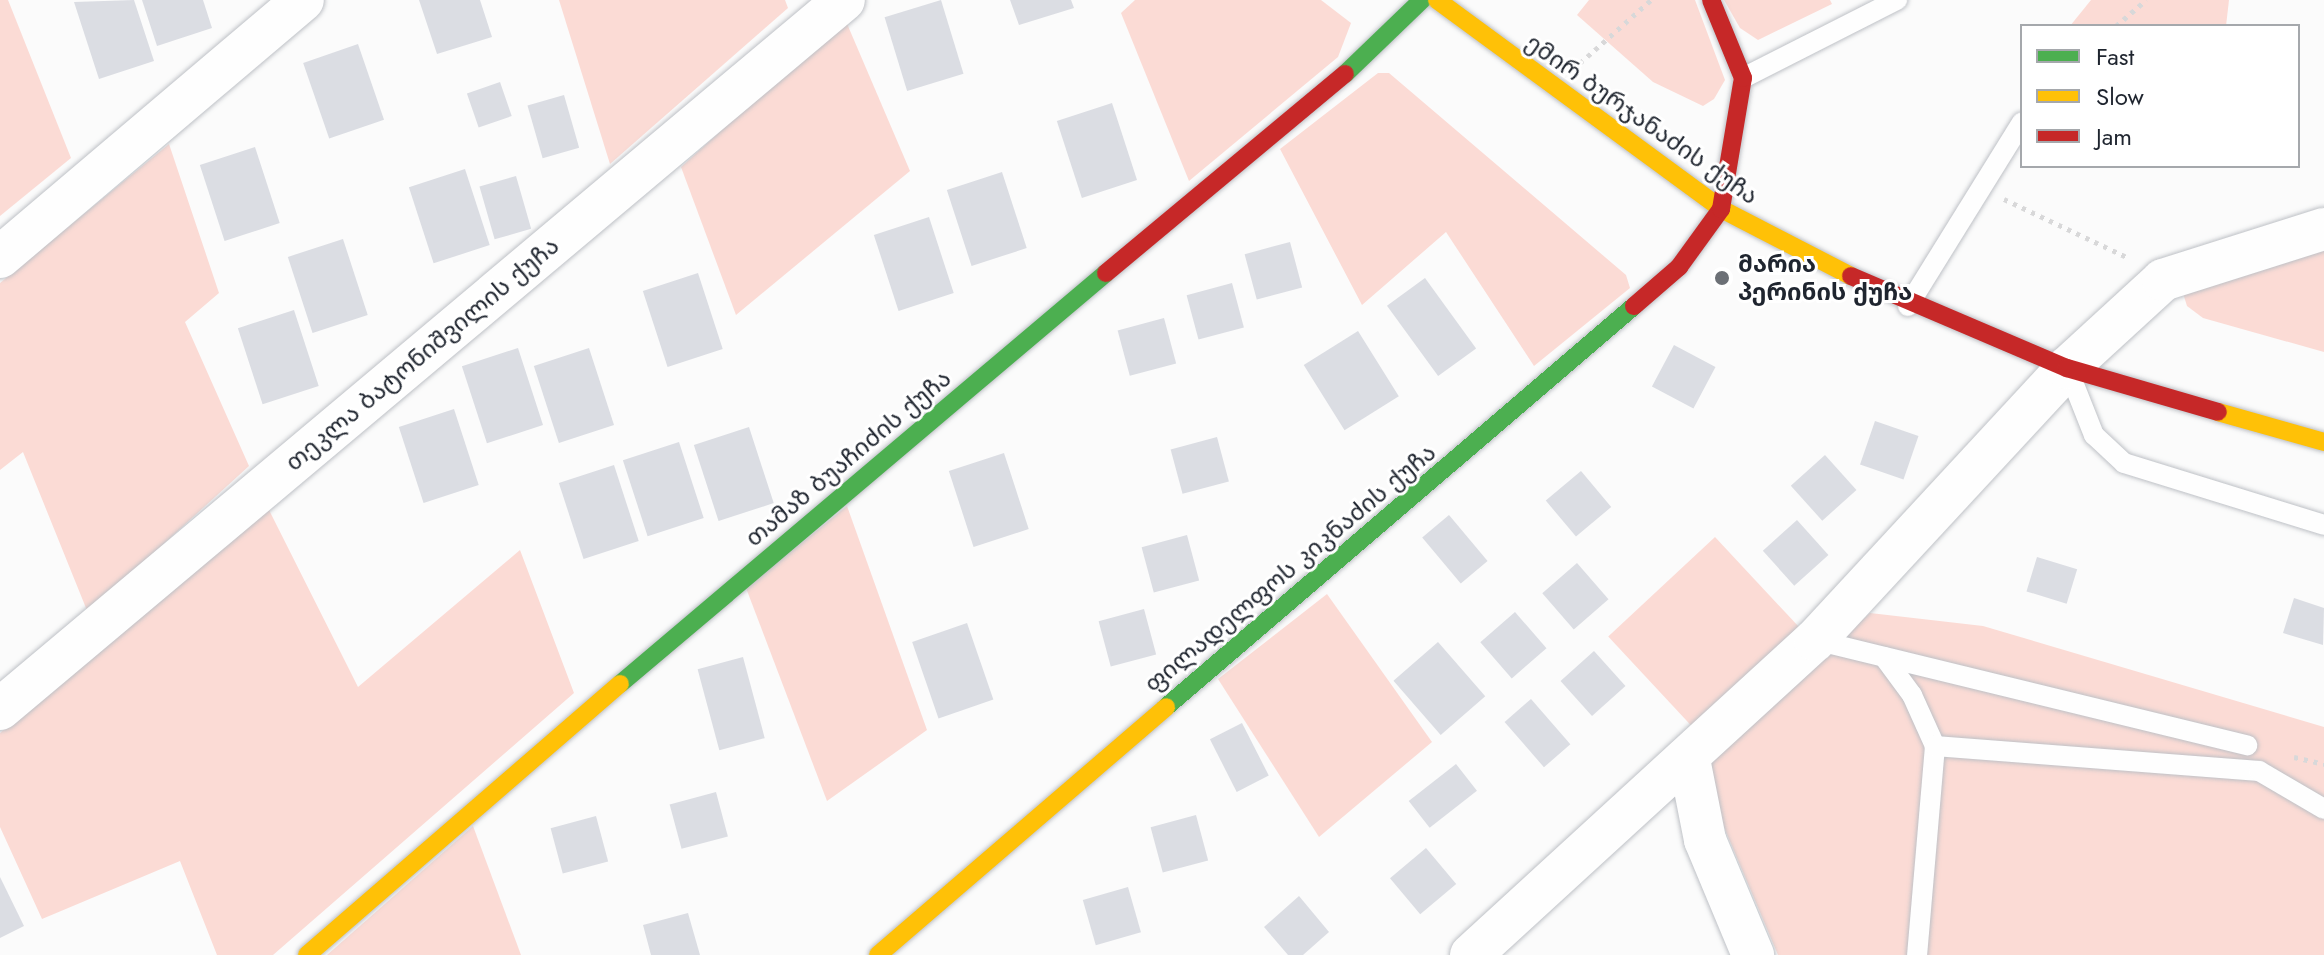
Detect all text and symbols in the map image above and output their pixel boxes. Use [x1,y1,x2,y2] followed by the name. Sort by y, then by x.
[2020,24,2300,168] legend
[1520,28,1764,210] street label: ემირ ბურჯანაძის ქუჩა
[2096,39,2134,74] text: Fast
[2096,79,2144,114] text: Slow
[2096,119,2132,154] text: Jam
[279,231,565,477] street label: თეკლა ბატონიშვილის ქუჩა
[1738,250,1912,306] place label: მარია პერინის ქუჩა
[1713,269,1731,287] marker: მარია პერინის ქუჩა
[739,364,957,552] street label: თამაზ ბუაჩიძის ქუჩა
[1139,438,1441,698] street label: ფილადელფოს კიკნაძის ქუჩა

